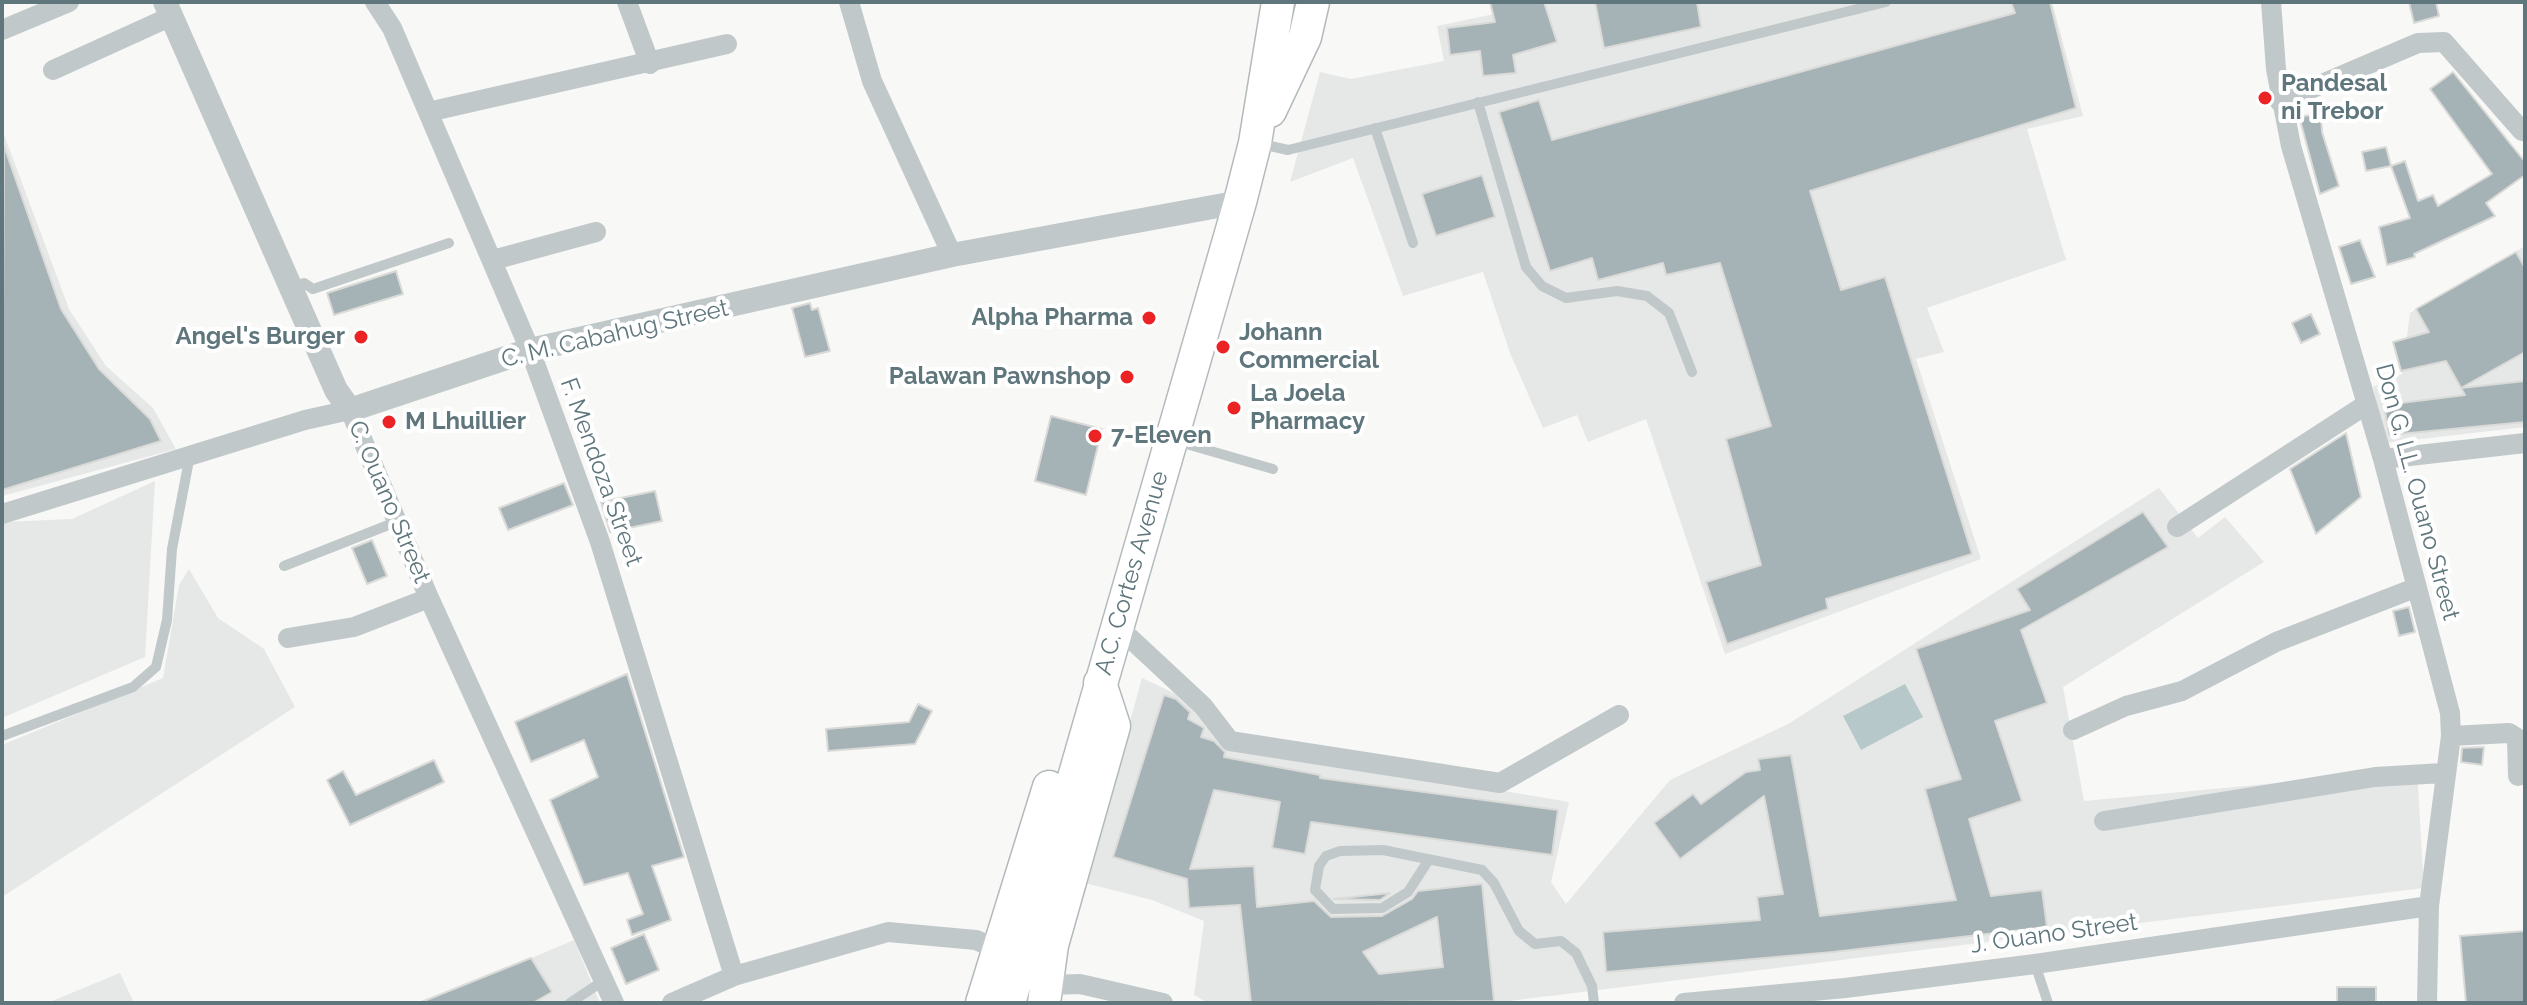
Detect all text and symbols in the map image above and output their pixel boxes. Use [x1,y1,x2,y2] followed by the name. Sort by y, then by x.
[2281,70,2387,126] place label: Pandesal ni Trebor
[2256,89,2274,107] marker: Pandesal ni Trebor
[499,294,731,374] street label: C. M. Cabahug Street
[971,304,1133,332] place label: Alpha Pharma
[1140,309,1158,327] marker: Alpha Pharma
[1239,319,1379,375] place label: Johann Commercial
[175,323,345,351] place label: Angel's Burger
[352,328,370,346] marker: Angel's Burger
[1214,338,1232,356] marker: Johann Commercial
[2369,361,2465,623] street label: Don G. LL. Ouano Street
[889,363,1111,391] place label: Palawan Pawnshop
[1118,368,1136,386] marker: Palawan Pawnshop
[554,374,648,570] street label: F. Mendoza Street
[1250,380,1365,436] place label: La Joela Pharmacy
[1225,399,1243,417] marker: La Joela Pharmacy
[405,408,526,436] place label: M Lhuillier
[380,413,398,431] marker: M Lhuillier
[342,417,436,587] street label: C. Ouano Street
[1111,422,1212,450] place label: 7-Eleven
[1086,427,1104,445] marker: 7-Eleven
[1089,468,1175,678] street label: A.C. Cortes Avenue
[1969,908,2139,960] street label: J. Ouano Street

